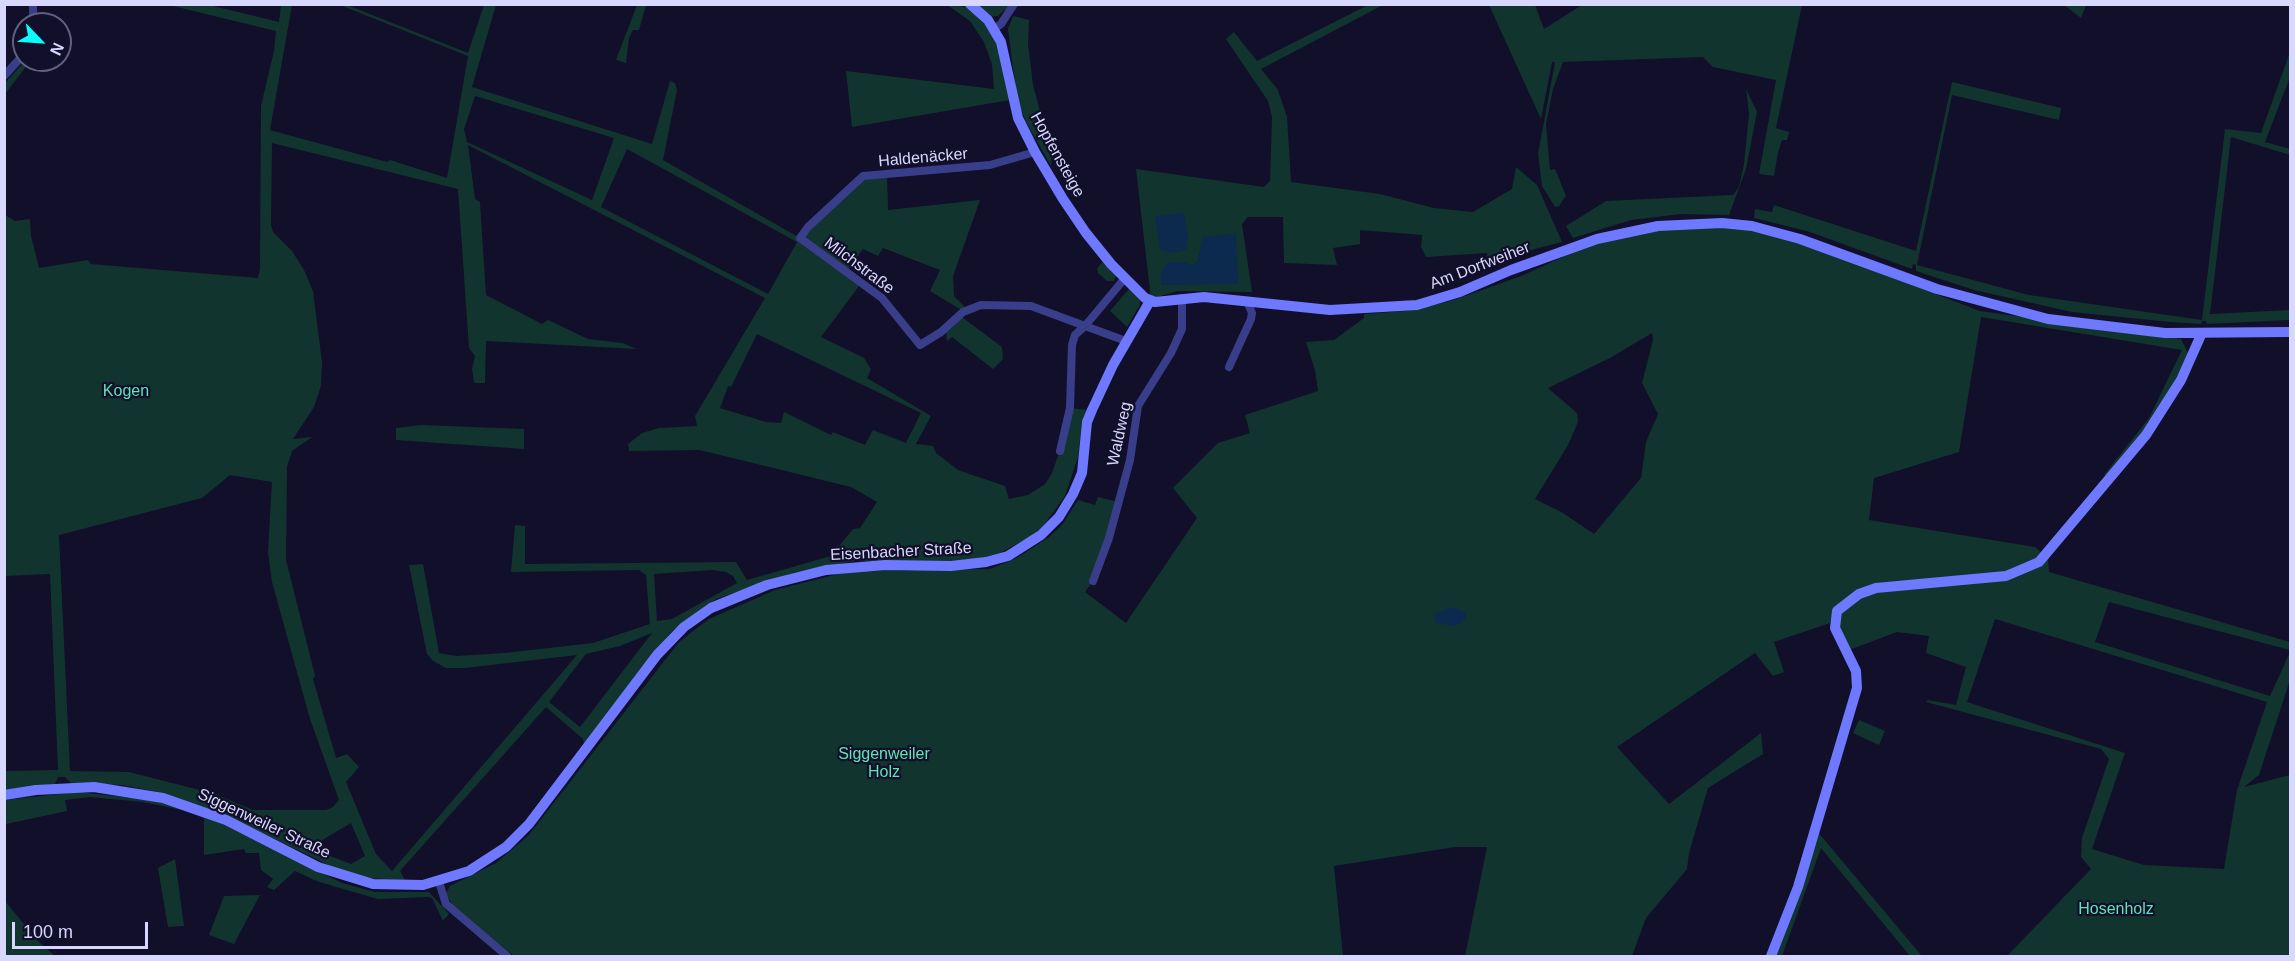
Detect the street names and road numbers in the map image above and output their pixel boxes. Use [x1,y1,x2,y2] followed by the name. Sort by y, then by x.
[1026,109,1088,201] street label: Hopfensteige
[877,145,969,171] street label: Haldenäcker
[820,233,898,299] street label: Milchstraße
[1427,238,1533,294] street label: Am Dorfweiher
[1104,400,1136,468] street label: Waldweg
[830,539,972,565] street label: Eisenbacher Straße
[195,785,333,863] street label: Siggenweiler Straße

